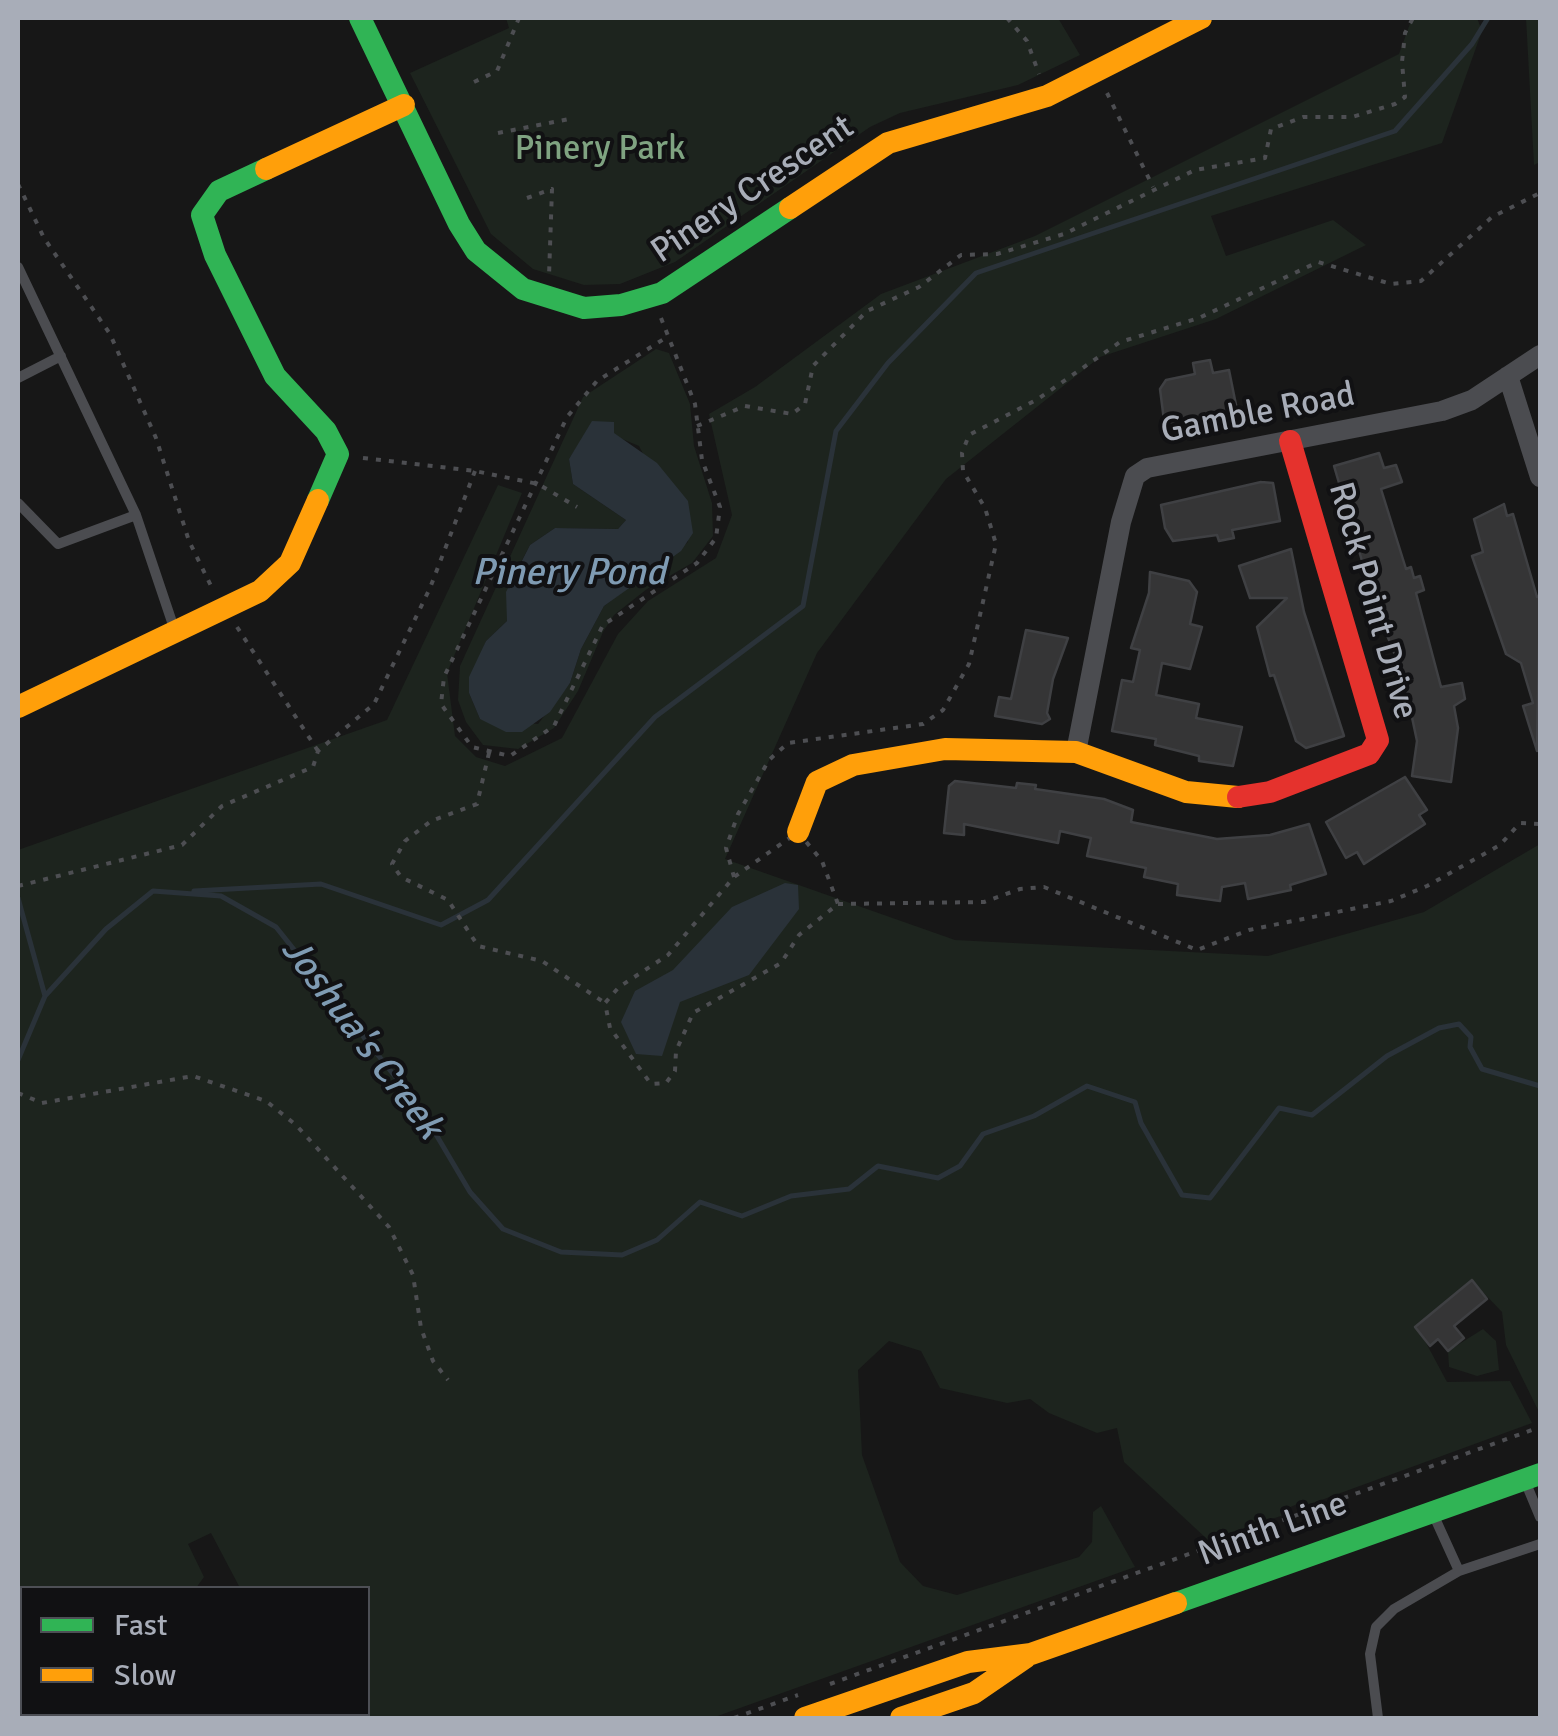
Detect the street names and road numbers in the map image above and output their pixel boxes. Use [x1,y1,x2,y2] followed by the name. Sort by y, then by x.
[644,107,862,273] street label: Pinery Crescent
[1157,375,1359,453] street label: Gamble Road
[1318,478,1426,724] street label: Rock Point Drive
[1193,1484,1353,1576] street label: Ninth Line

